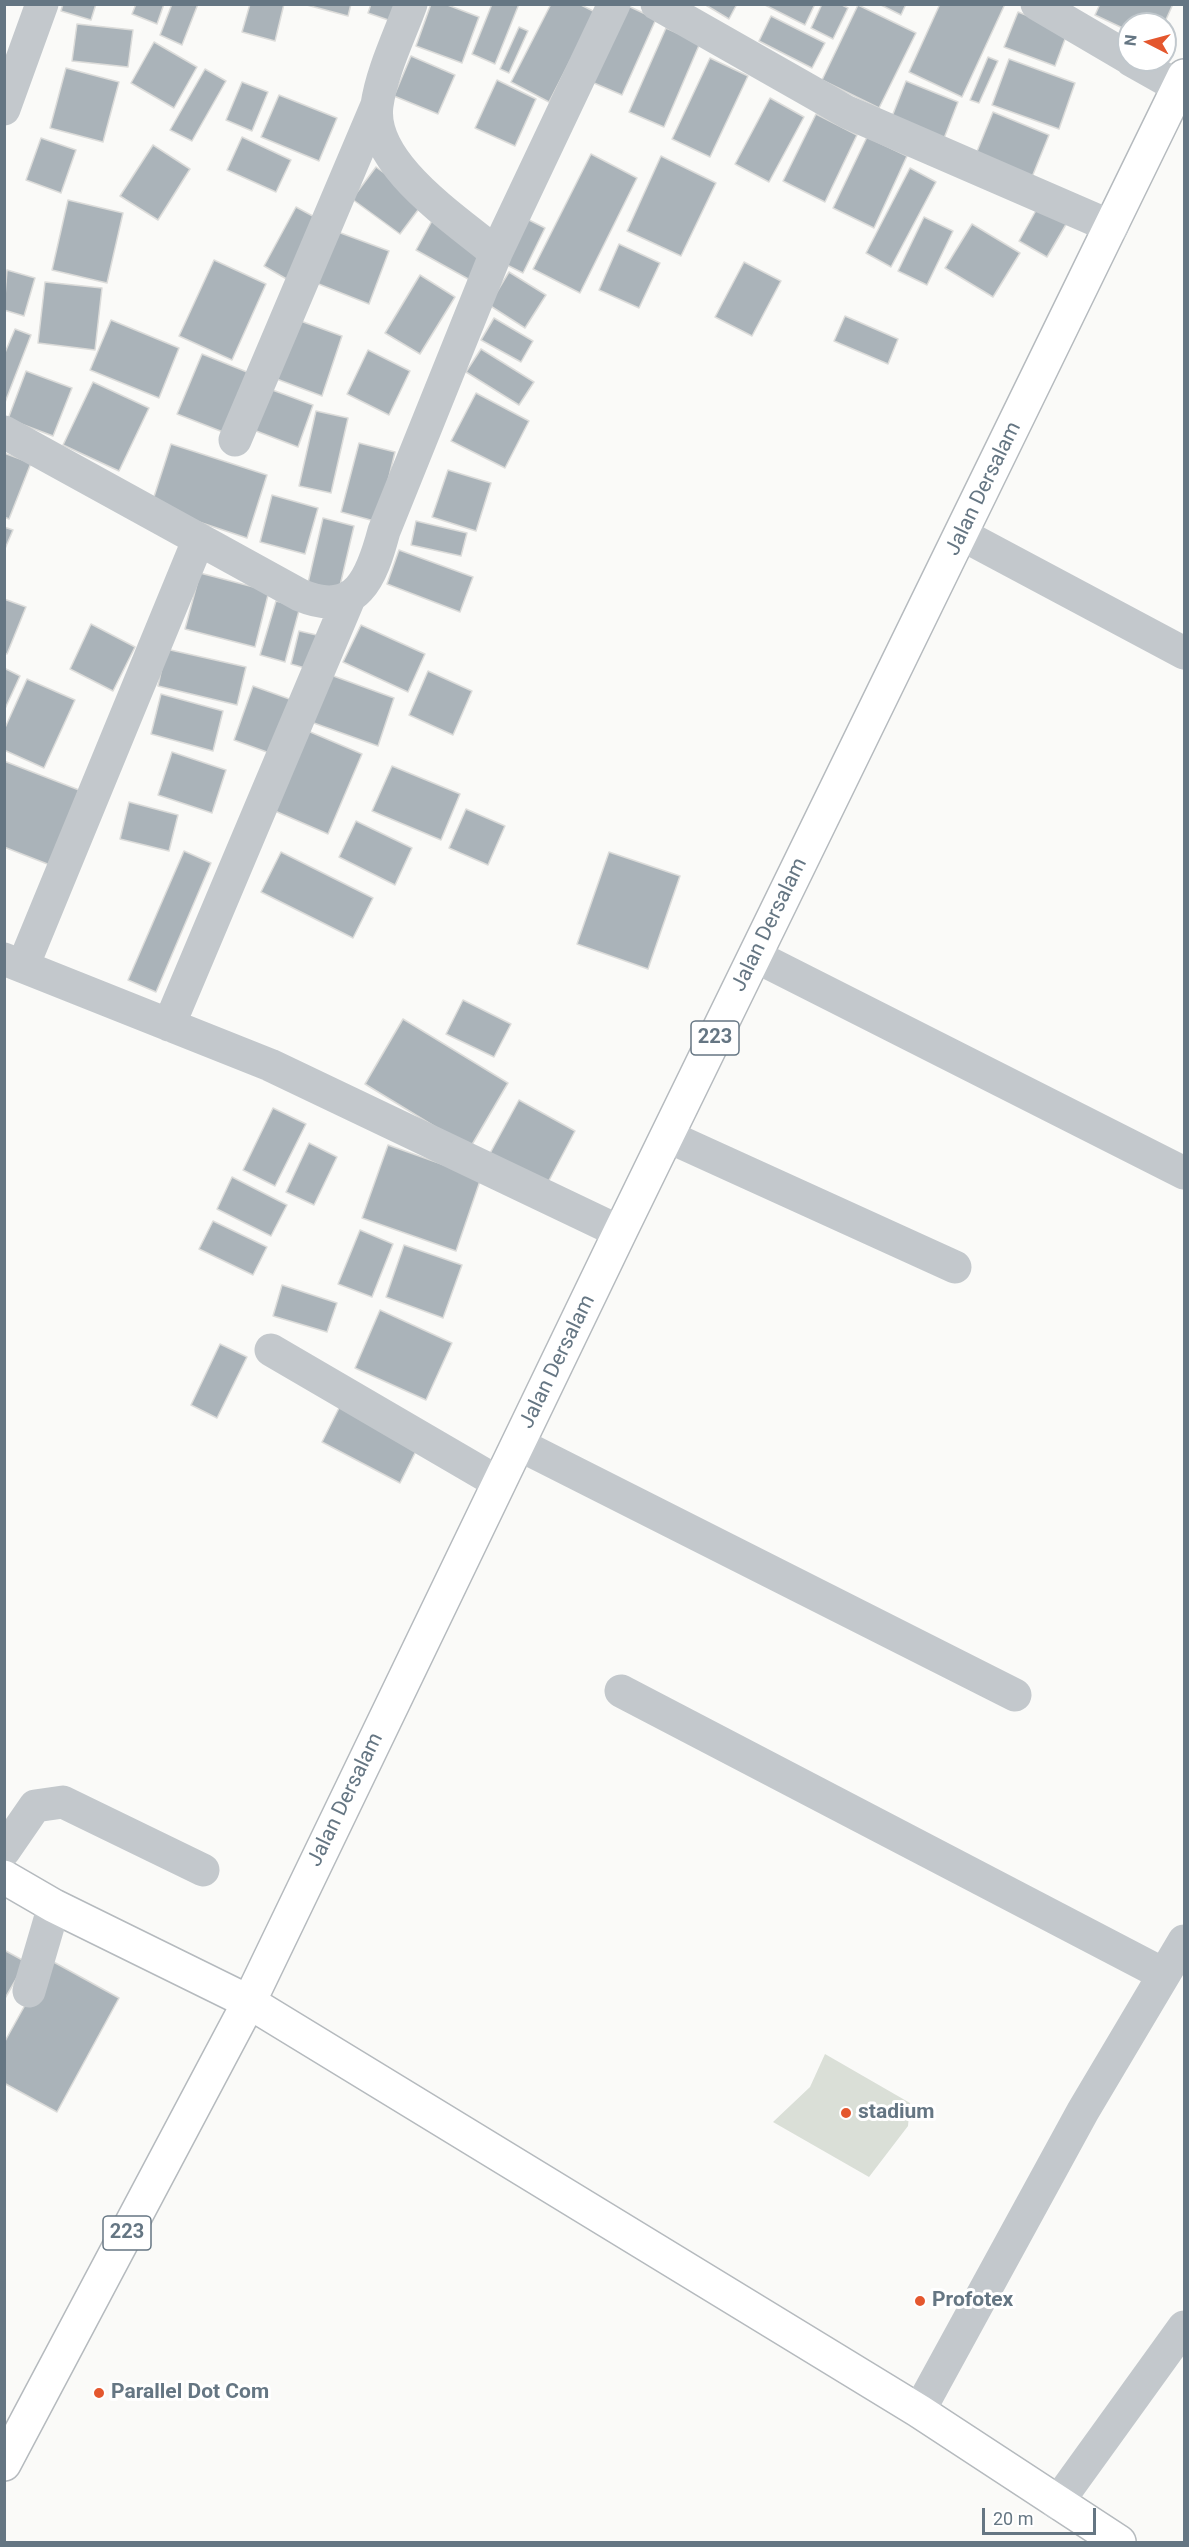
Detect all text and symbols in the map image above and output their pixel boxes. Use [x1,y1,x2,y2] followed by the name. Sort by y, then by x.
[1117,12,1177,72] north arrow
[1121,34,1141,47] text: N
[941,418,1027,560] street label: Jalan Dersalam
[727,854,813,996] street label: Jalan Dersalam
[691,1021,739,1055] road number: 223
[515,1291,601,1433] street label: Jalan Dersalam
[303,1729,389,1871] street label: Jalan Dersalam
[858,2100,934,2126] place label: stadium
[839,2106,853,2120] marker: stadium
[103,2216,151,2250] road number: 223
[932,2288,1013,2314] place label: Profotex
[913,2294,927,2308] marker: Profotex
[111,2380,269,2406] place label: Parallel Dot Com
[92,2386,106,2400] marker: Parallel Dot Com
[985,2496,1099,2534] scale bar
[993,2508,1033,2529] text: 20 m

